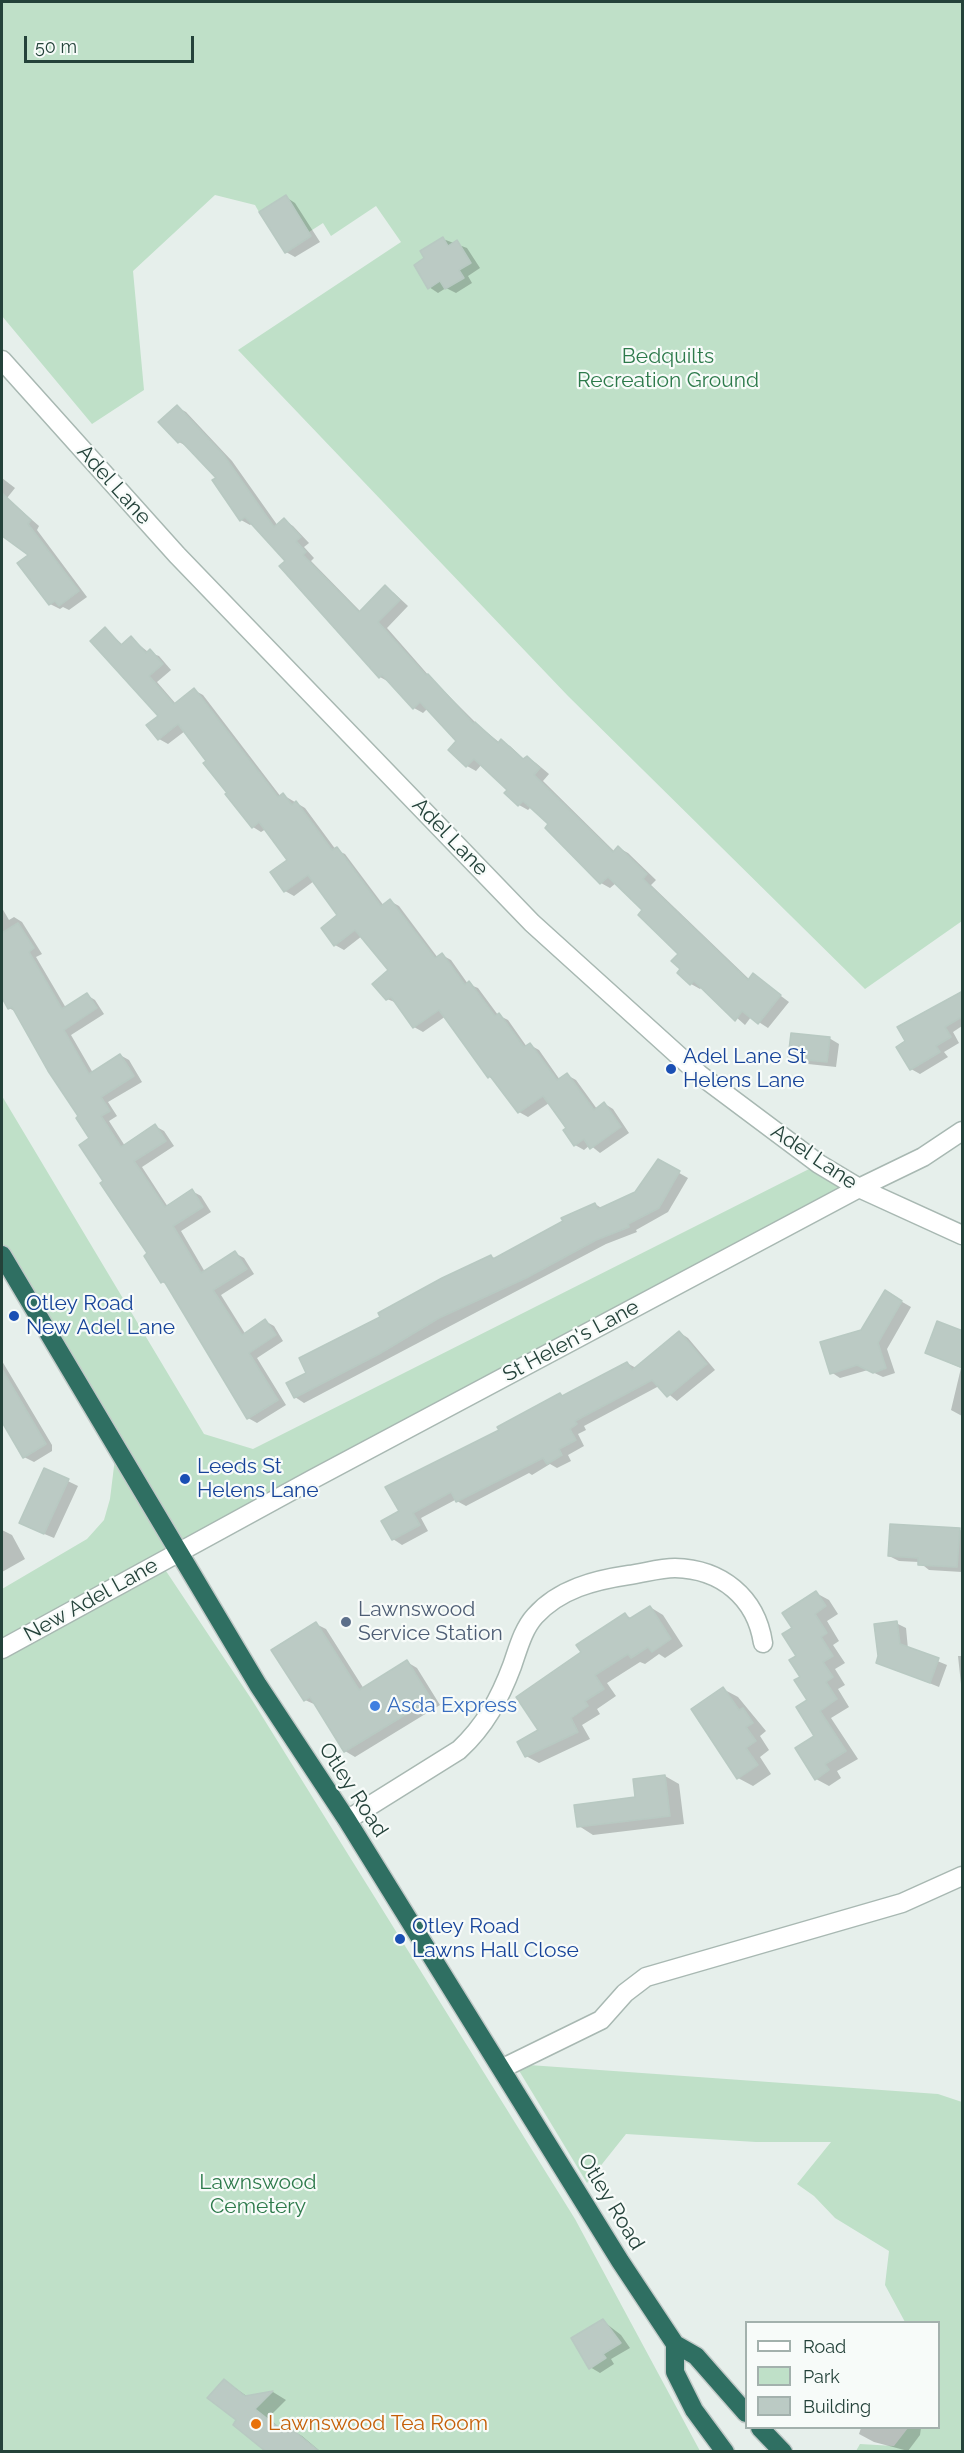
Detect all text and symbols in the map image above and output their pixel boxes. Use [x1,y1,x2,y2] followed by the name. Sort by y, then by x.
[27,24,196,62] scale bar
[35,36,77,57] text: 50 m
[577,344,759,394] park label: Bedquilts Recreation Ground
[72,440,156,530] street label: Adel Lane
[407,793,493,881] street label: Adel Lane
[683,1044,807,1094] place label: Adel Lane St Helens Lane
[664,1062,678,1076] marker: Adel Lane St Helens Lane
[766,1119,862,1195] street label: Adel Lane
[26,1291,175,1341] place label: Otley Road New Adel Lane
[499,1295,643,1387] street label: St Helen's Lane
[7,1309,21,1323] marker: Otley Road New Adel Lane
[197,1454,319,1504] place label: Leeds St Helens Lane
[178,1472,192,1486] marker: Leeds St Helens Lane
[20,1553,162,1647] street label: New Adel Lane
[358,1597,503,1647] place label: Lawnswood Service Station
[339,1615,353,1629] marker: Lawnswood Service Station
[387,1693,517,1719] place label: Asda Express
[368,1699,382,1713] marker: Asda Express
[313,1738,393,1842] street label: Otley Road
[412,1914,579,1964] place label: Otley Road Lawns Hall Close
[393,1932,407,1946] marker: Otley Road Lawns Hall Close
[572,2149,650,2255] street label: Otley Road
[199,2170,317,2220] park label: Lawnswood Cemetery
[745,2321,940,2429] legend
[803,2336,846,2357] text: Road
[803,2366,840,2387] text: Park
[803,2396,871,2417] text: Building
[268,2411,488,2437] place label: Lawnswood Tea Room
[249,2417,263,2431] marker: Lawnswood Tea Room

